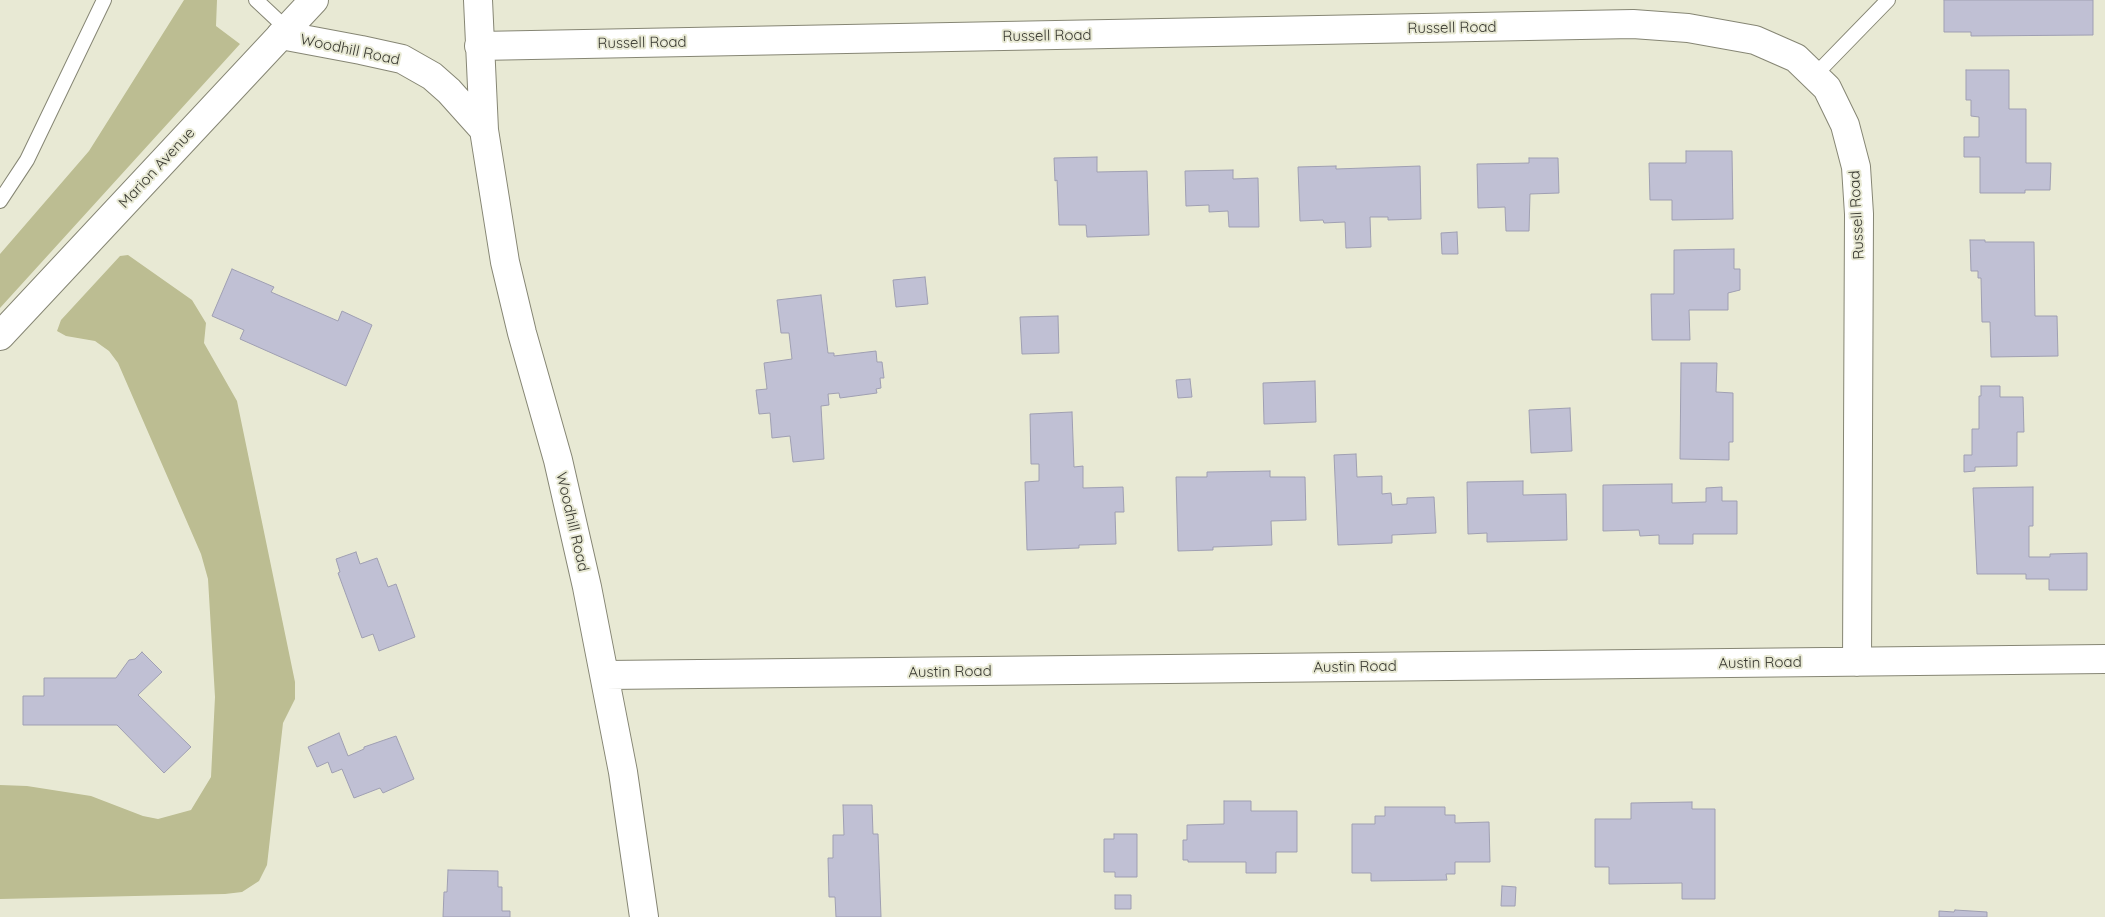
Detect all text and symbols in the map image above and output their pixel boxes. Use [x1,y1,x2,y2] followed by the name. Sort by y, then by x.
[1407,18,1497,38] street label: Russell Road
[1002,26,1092,46] street label: Russell Road
[299,31,401,69] street label: Woodhill Road
[597,33,687,53] street label: Russell Road
[115,124,199,212] street label: Marion Avenue
[1846,170,1868,260] street label: Russell Road
[552,471,592,573] street label: Woodhill Road
[1718,653,1802,673] street label: Austin Road
[1313,657,1397,677] street label: Austin Road
[908,662,992,682] street label: Austin Road

